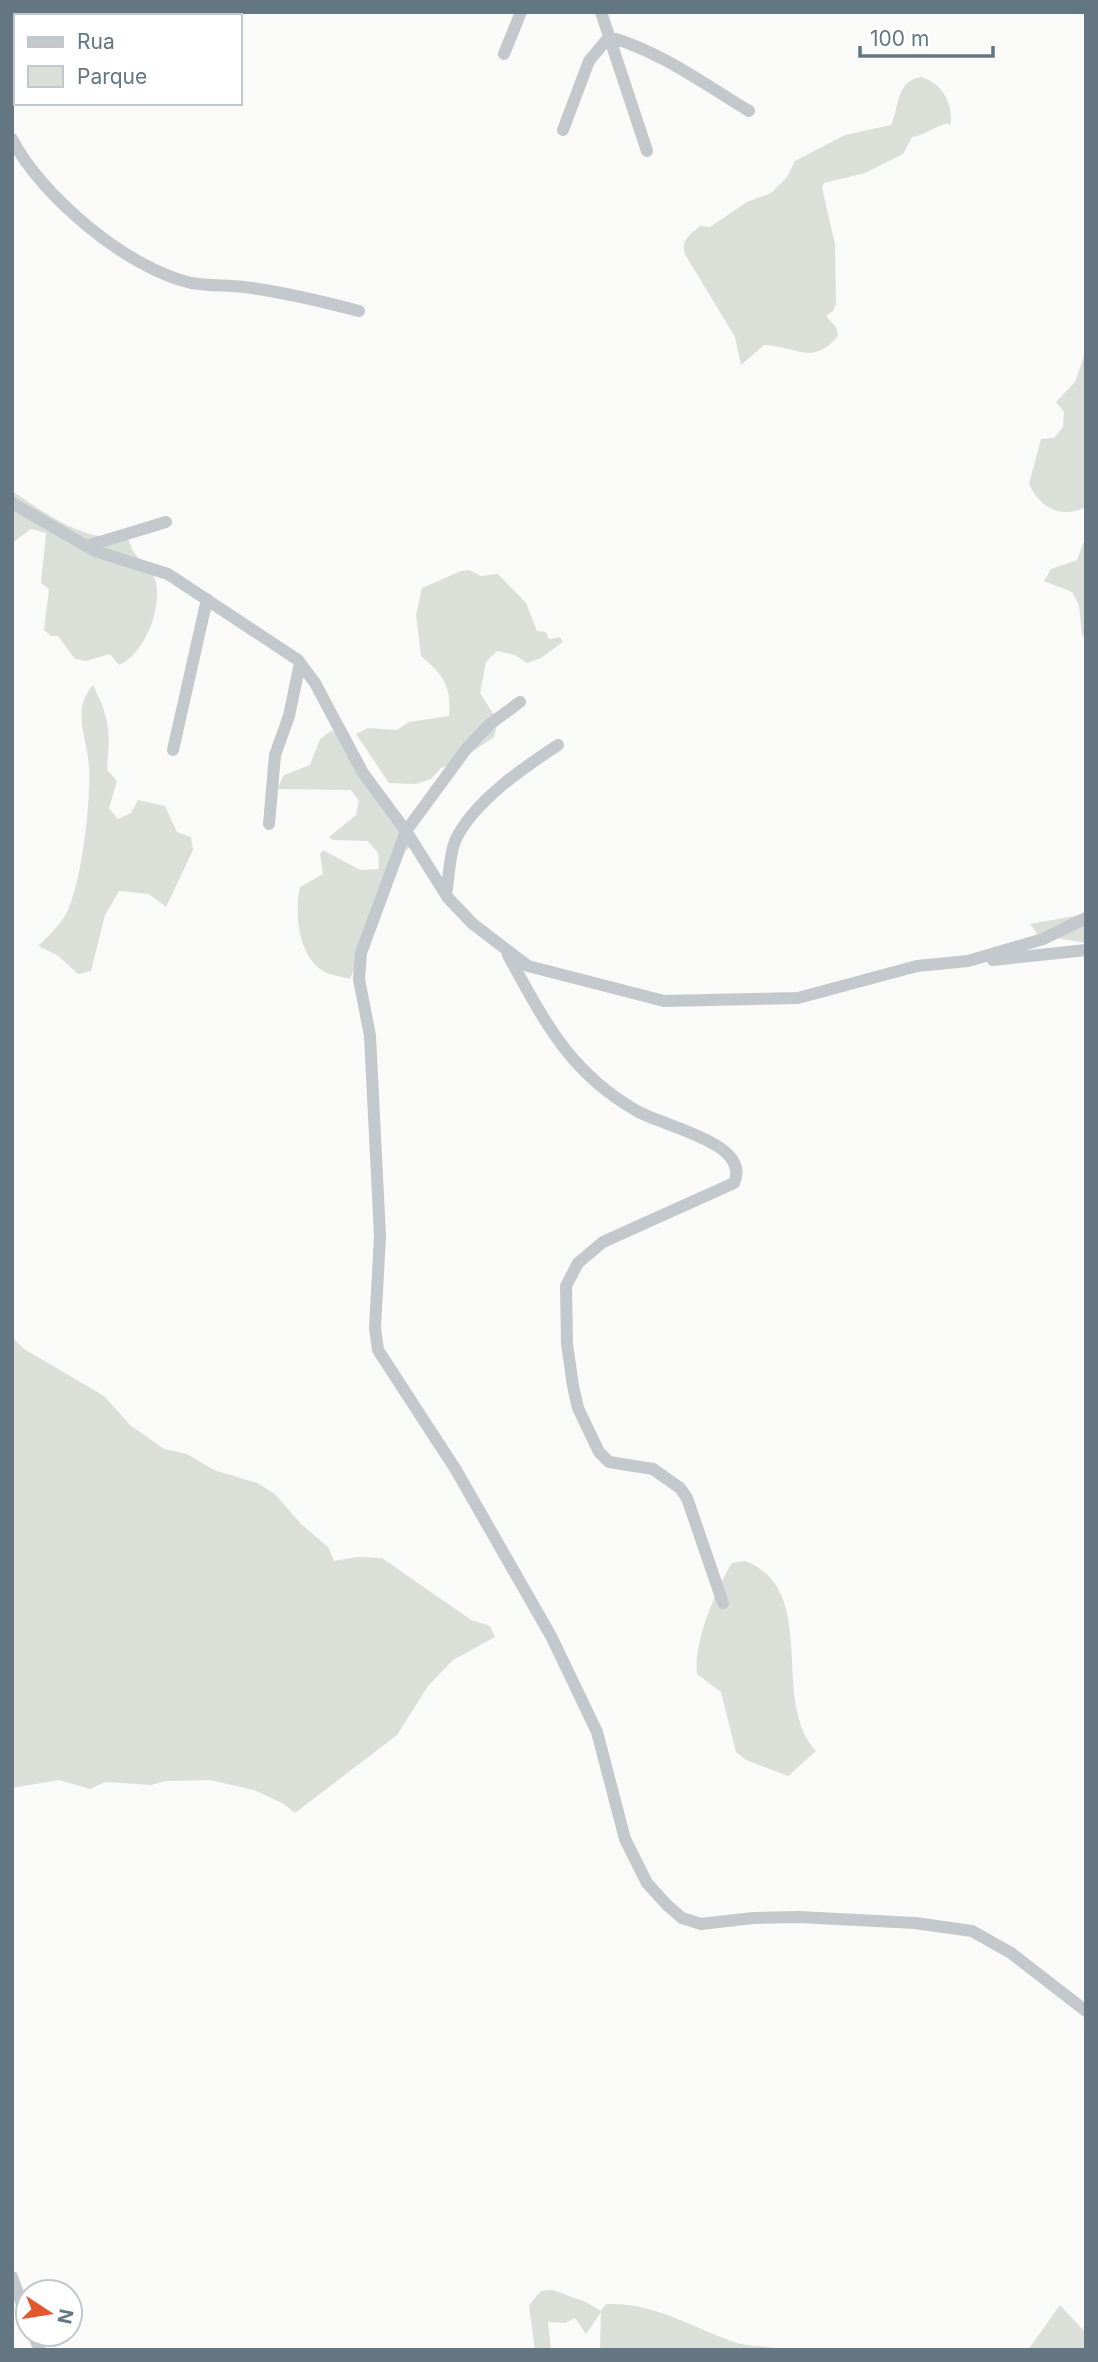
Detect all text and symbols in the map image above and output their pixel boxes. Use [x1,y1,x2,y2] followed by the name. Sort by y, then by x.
[14,14,242,105] legend
[860,14,993,58] scale bar
[870,26,929,51] text: 100 m
[77,29,115,54] text: Rua
[77,64,147,89] text: Parque
[14,2278,84,2348] north arrow
[52,2307,78,2326] text: N

